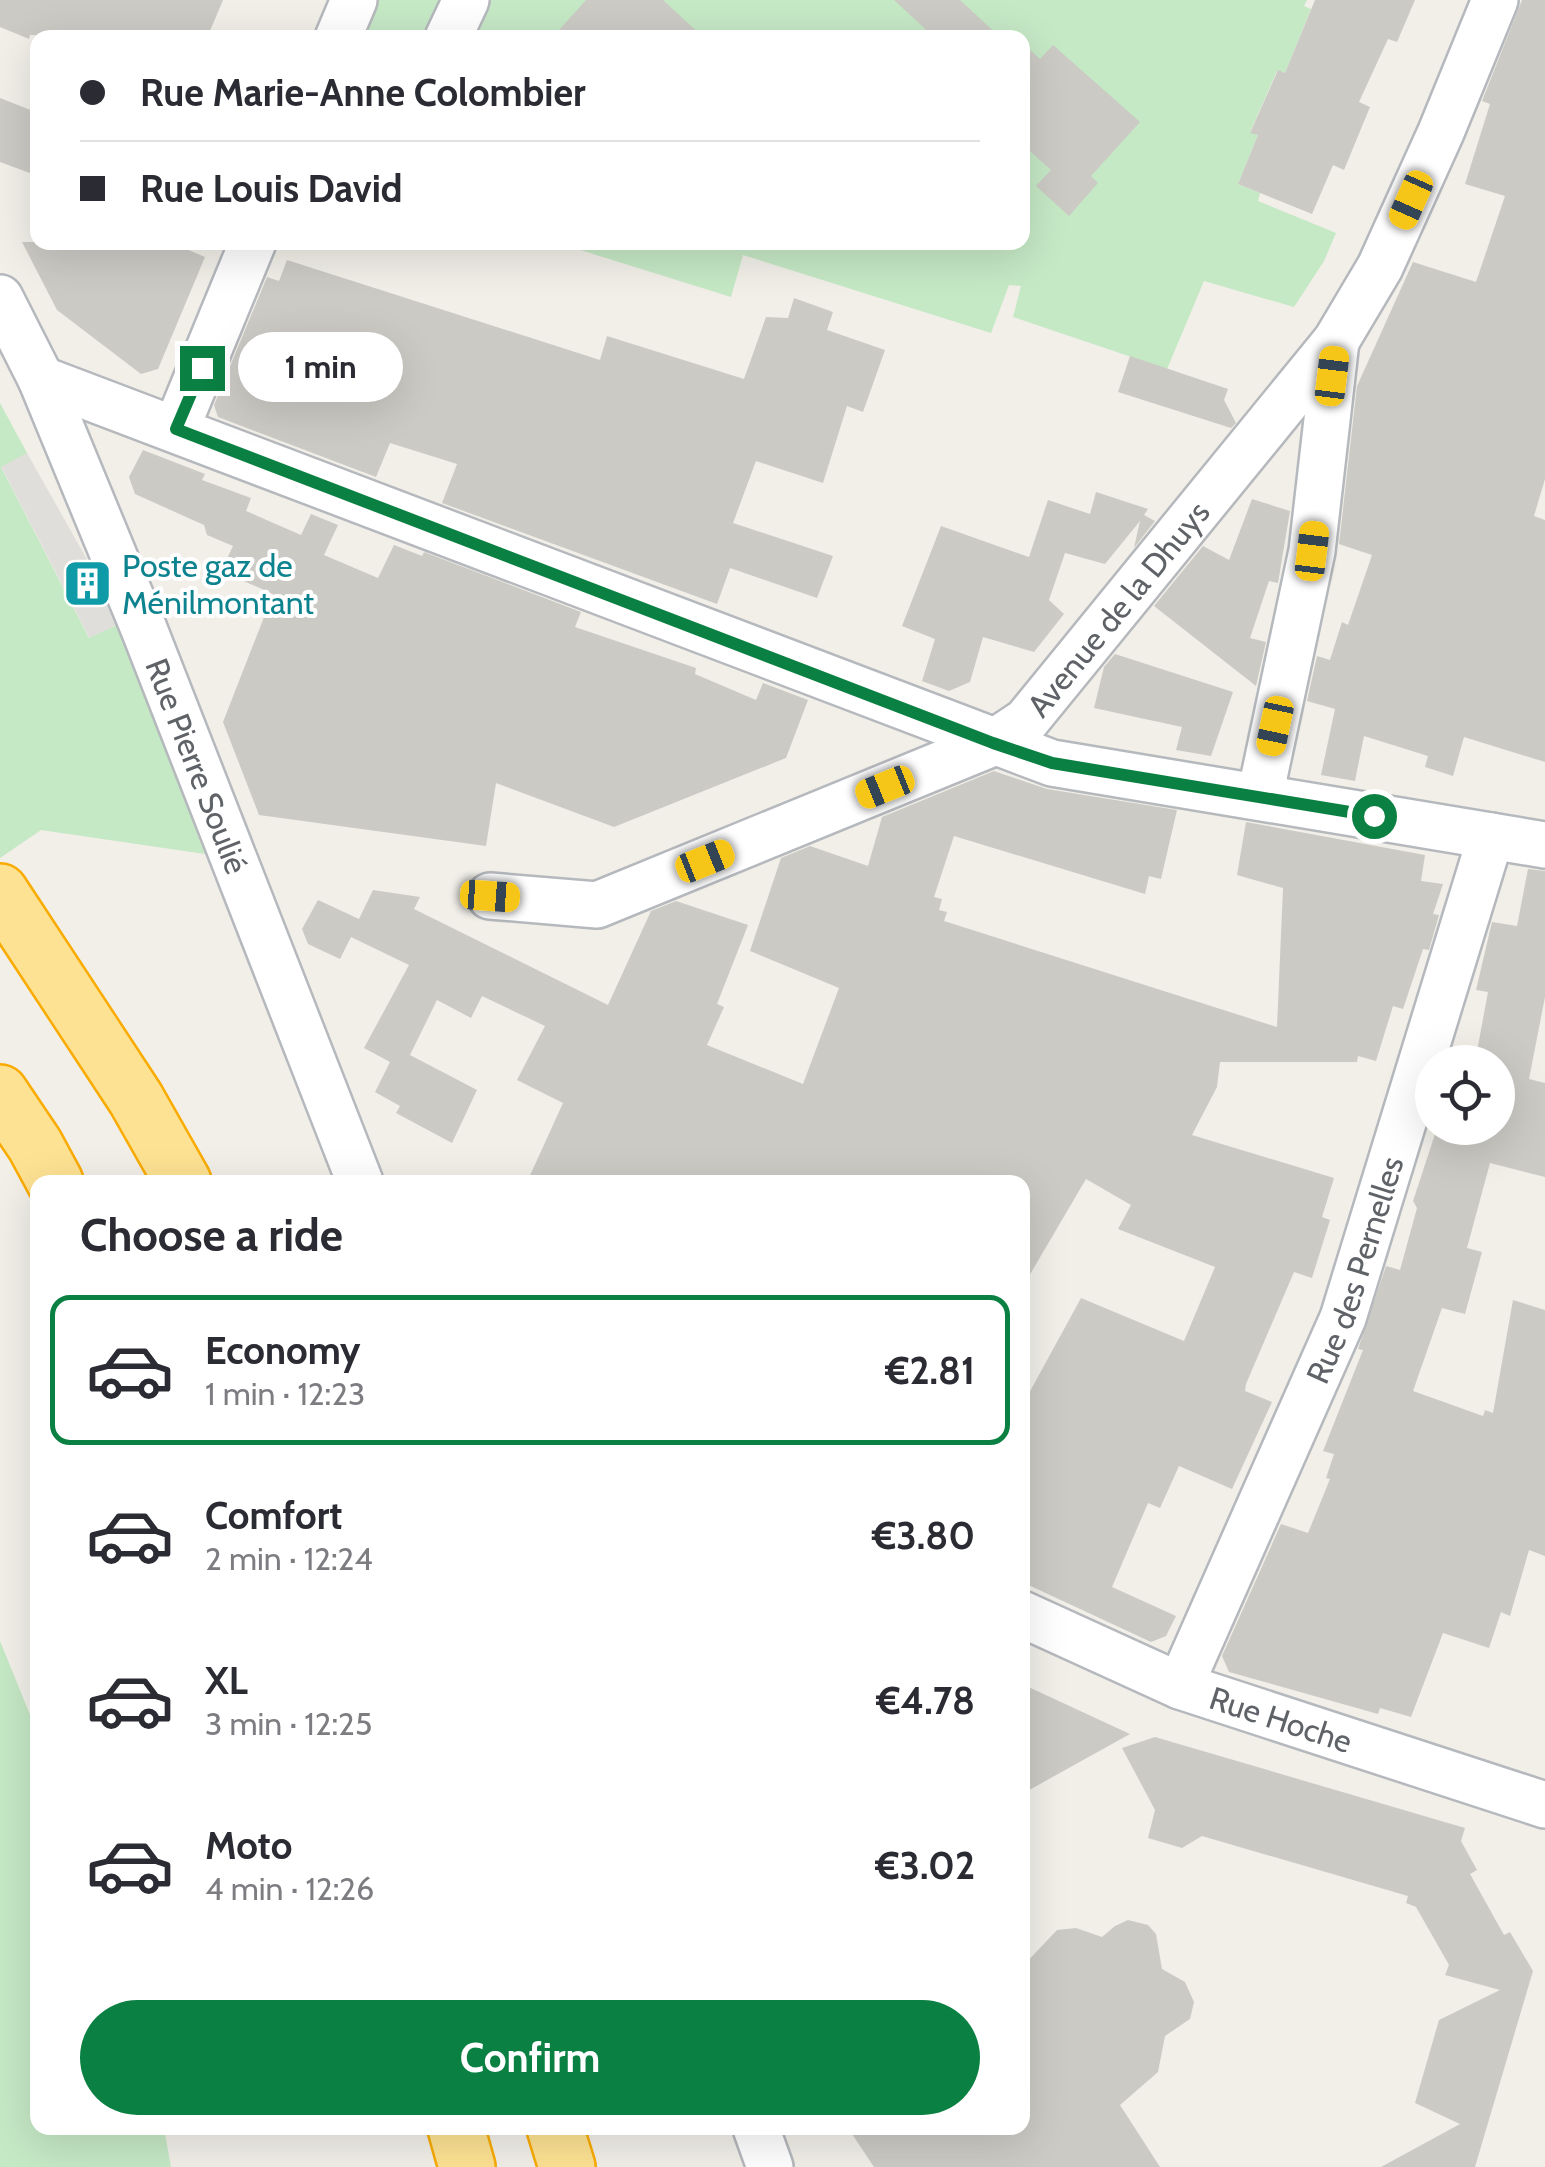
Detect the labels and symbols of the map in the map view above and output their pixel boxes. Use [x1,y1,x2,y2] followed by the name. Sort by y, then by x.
[1385,166,1437,234] car
[237,333,402,403] callout: 1 min
[1313,344,1351,408] car
[180,346,225,391] route end
[1018,493,1217,724] street label: Avenue de la Dhuys
[1293,519,1331,583] car
[122,546,314,622] place label: Poste gaz de Ménilmontant
[61,557,113,609] building icon: Poste gaz de Ménilmontant
[138,653,257,879] street label: Rue Pierre Soulié
[1254,694,1296,758] car
[852,762,918,812] car
[1352,794,1397,839] route start
[672,836,738,886] car
[459,879,521,913] car
[1297,1152,1411,1389] street label: Rue des Pernelles
[1205,1678,1357,1760] street label: Rue Hoche

